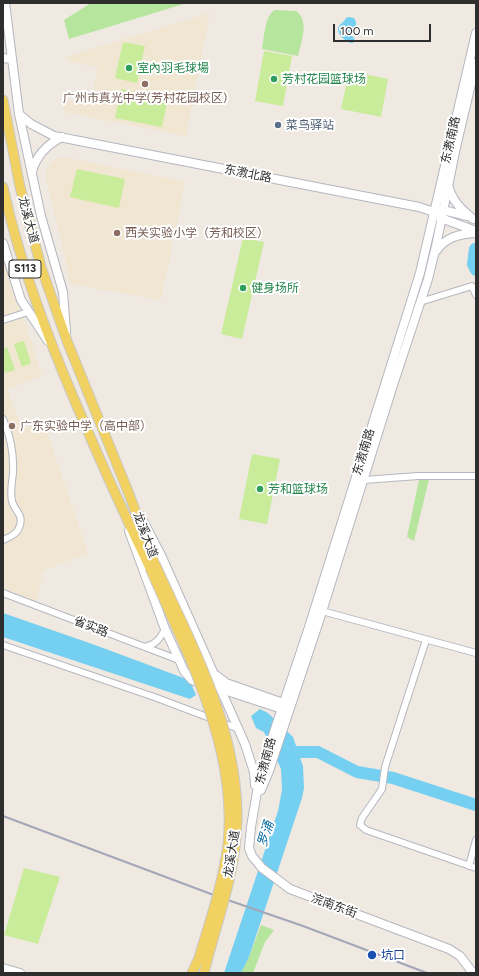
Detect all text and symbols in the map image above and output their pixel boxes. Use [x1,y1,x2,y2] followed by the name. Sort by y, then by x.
[335,16,433,42] scale bar
[340,24,374,38] text: 100 m
[137,61,209,75] place label: 室內羽毛球場
[124,63,134,73] marker: 室內羽毛球場
[282,72,366,86] place label: 芳村花园篮球场
[269,74,279,84] marker: 芳村花园篮球场
[140,79,150,89] marker: 广州市真光中学(芳村花园校区)
[63,91,227,105] place label: 广州市真光中学(芳村花园校区)
[439,115,463,165] street label: 东漖南路
[286,118,334,132] place label: 菜鸟驿站
[273,120,283,130] marker: 菜鸟驿站
[223,162,273,186] street label: 东漖北路
[15,195,41,245] street label: 龙溪大道
[125,226,269,240] place label: 西关实验小学（芳和校区）
[112,228,122,238] marker: 西关实验小学（芳和校区）
[9,260,41,278] road number: S113
[251,281,299,295] place label: 健身场所
[238,283,248,293] marker: 健身场所
[20,419,152,433] place label: 广东实验中学（高中部）
[7,421,17,431] marker: 广东实验中学（高中部）
[350,427,378,477] street label: 东漖南路
[268,482,328,496] place label: 芳和篮球场
[255,484,265,494] marker: 芳和篮球场
[130,510,160,560] street label: 龙溪大道
[72,614,110,640] street label: 省实路
[253,736,279,786] street label: 东漖南路
[255,819,277,849] water label: 罗涌
[221,829,243,879] street label: 龙溪大道
[309,891,359,921] street label: 浣南东街
[381,948,405,962] place label: 坑口
[366,949,378,961] marker: 坑口

